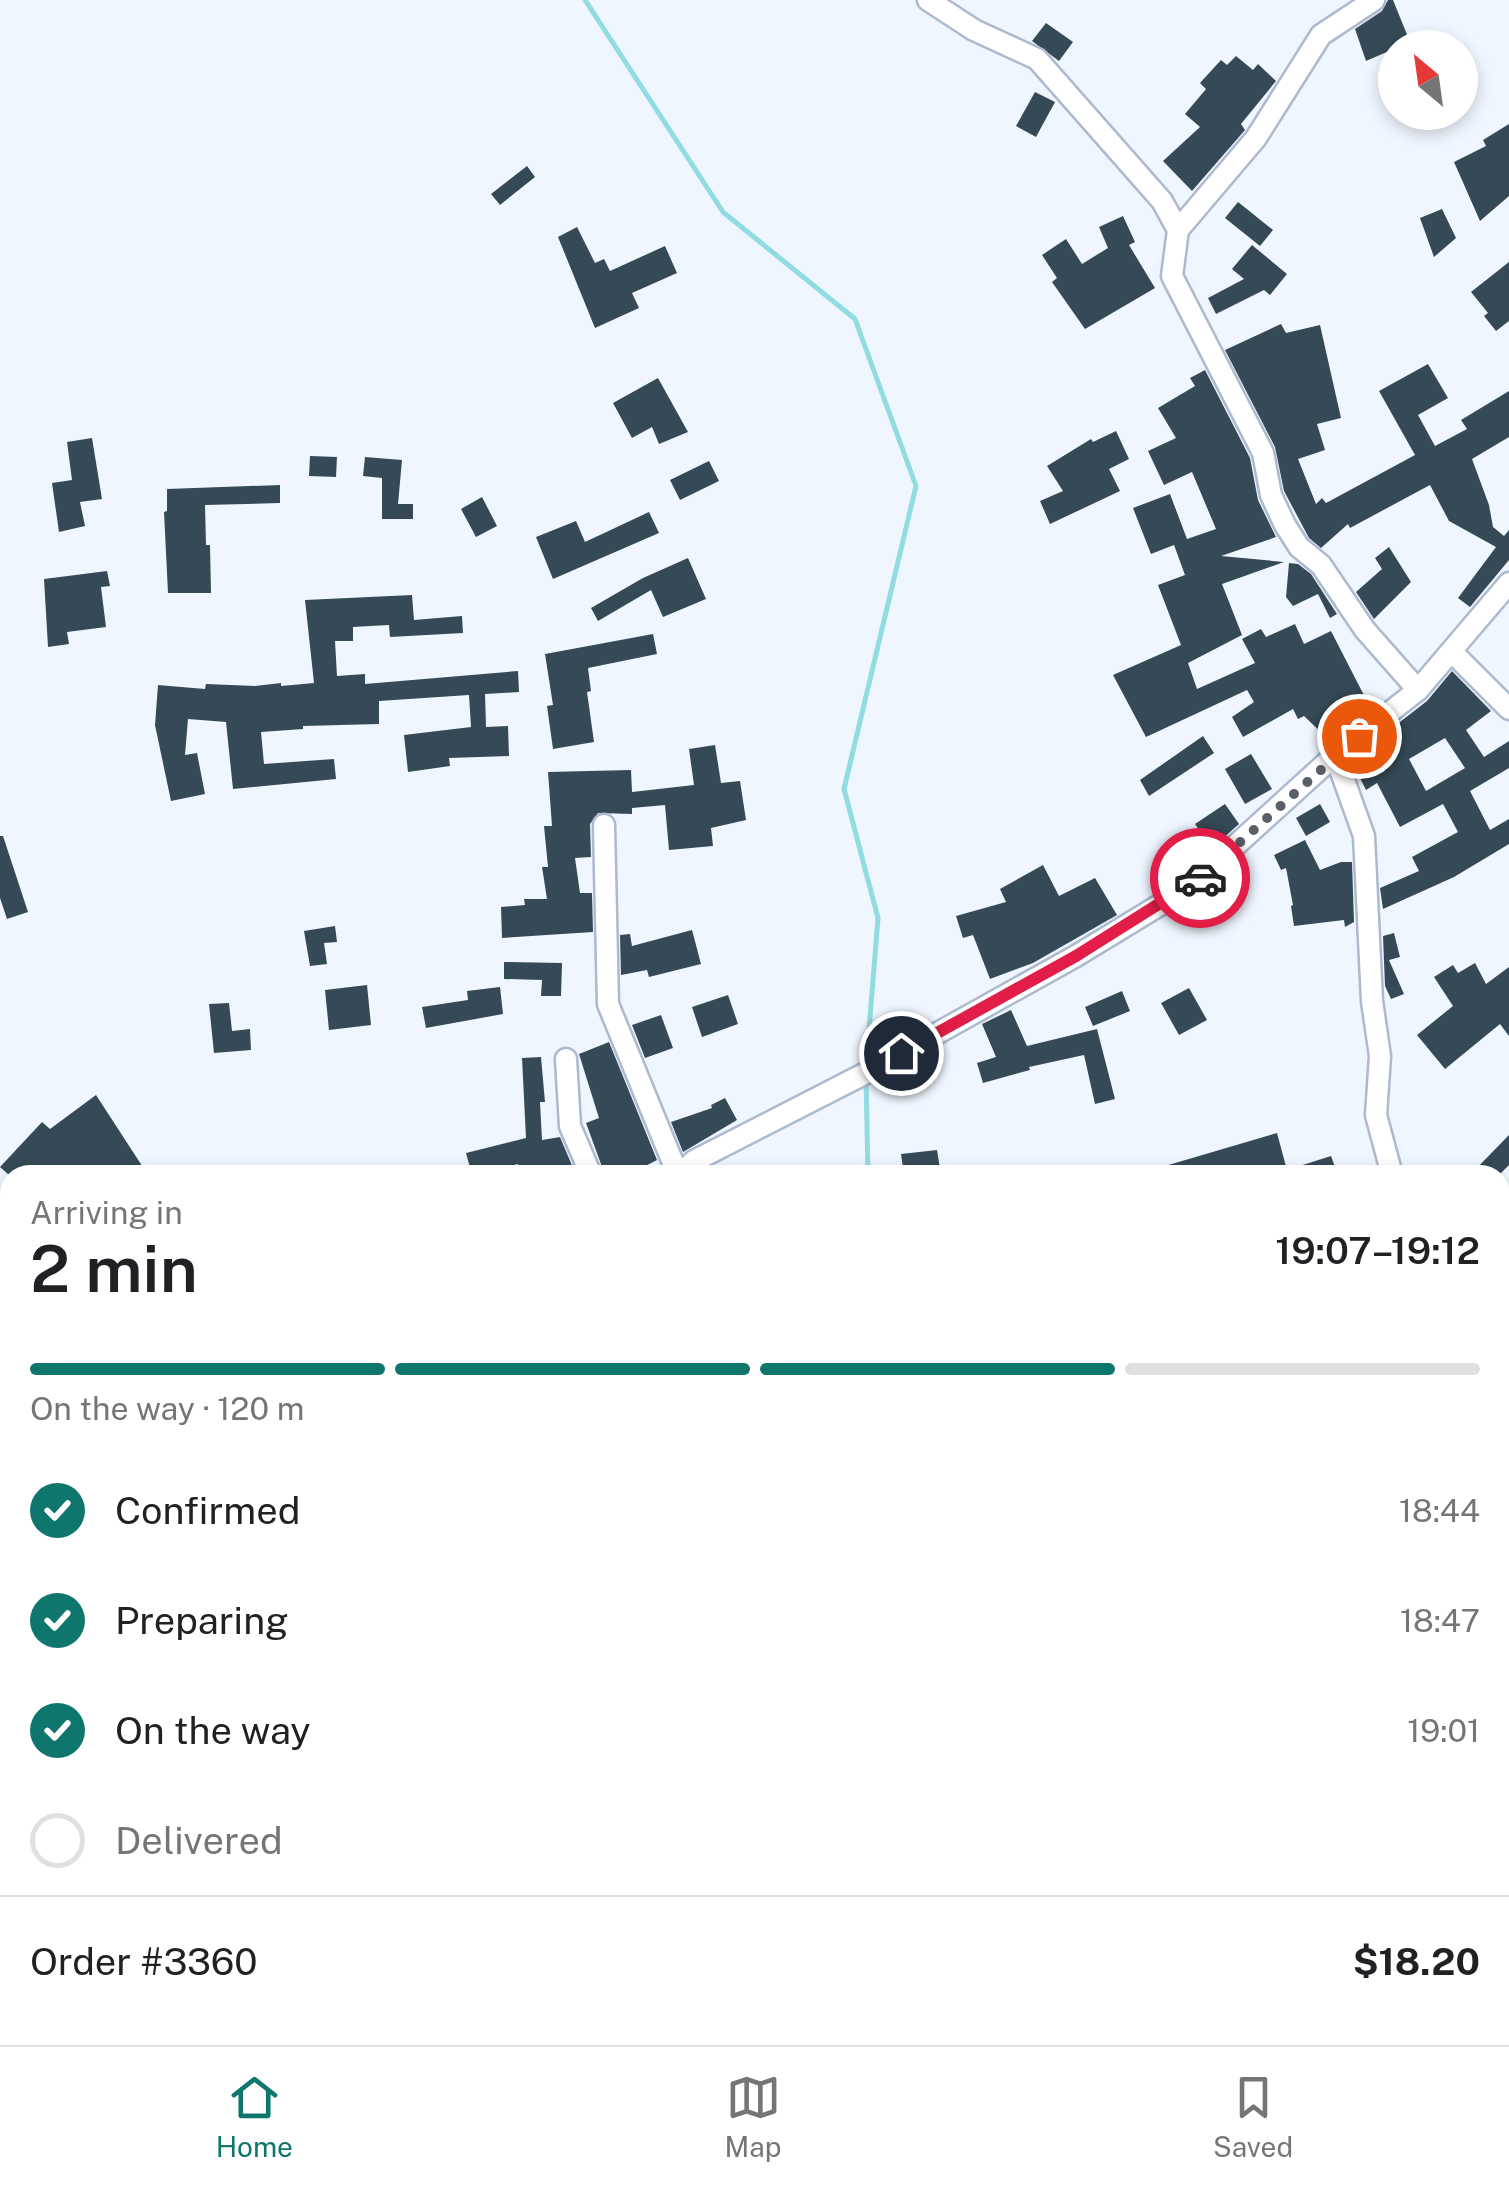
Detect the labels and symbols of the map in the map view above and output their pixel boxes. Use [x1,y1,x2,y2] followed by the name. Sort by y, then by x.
[1378,30,1478,130] north arrow
[1317,694,1402,779] pin
[1150,828,1250,928] courier
[859,1011,944,1096] pin

